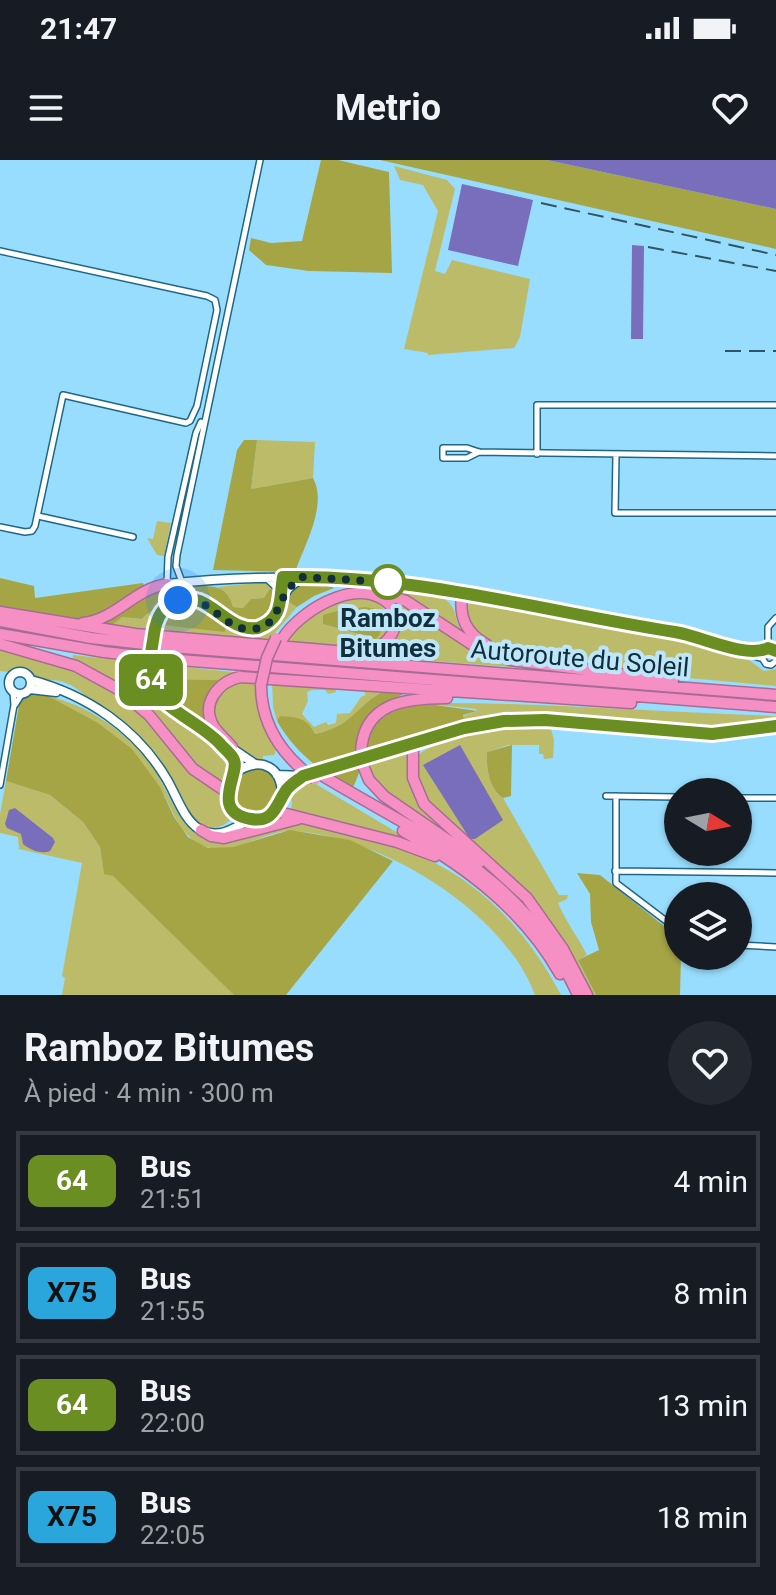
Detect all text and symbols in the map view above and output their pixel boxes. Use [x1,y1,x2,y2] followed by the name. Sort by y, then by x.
[40,11,117,46] text: 21:47
[24,86,68,130] icon: menu
[708,86,752,130] icon: heart
[335,87,441,129] text: Metrio
[371,565,405,599] marker: Ramboz Bitumes
[158,580,198,620] your location
[340,603,436,663] place label: Ramboz Bitumes
[470,634,690,682] street label: Autoroute du Soleil
[115,654,187,706] line badge: 64
[135,663,167,696] text: 64
[664,778,752,866] north arrow
[664,778,752,970] map controls
[664,882,752,970] button: layers
[668,1021,752,1105] button: heart
[24,1026,314,1070] text: Ramboz Bitumes
[24,1078,274,1108] text: À pied · 4 min · 300 m
[140,1149,191,1184] text: Bus
[56,1164,88,1197] text: 64
[674,1164,748,1199] text: 4 min
[140,1184,205,1214] text: 21:51
[140,1261,191,1296] text: Bus
[47,1276,97,1309] text: X75
[674,1276,748,1311] text: 8 min
[140,1296,205,1326] text: 21:55
[140,1373,191,1408] text: Bus
[56,1388,88,1421] text: 64
[657,1388,748,1423] text: 13 min
[140,1408,205,1438] text: 22:00
[140,1485,191,1520] text: Bus
[47,1500,97,1533] text: X75
[657,1500,748,1535] text: 18 min
[140,1520,205,1550] text: 22:05

